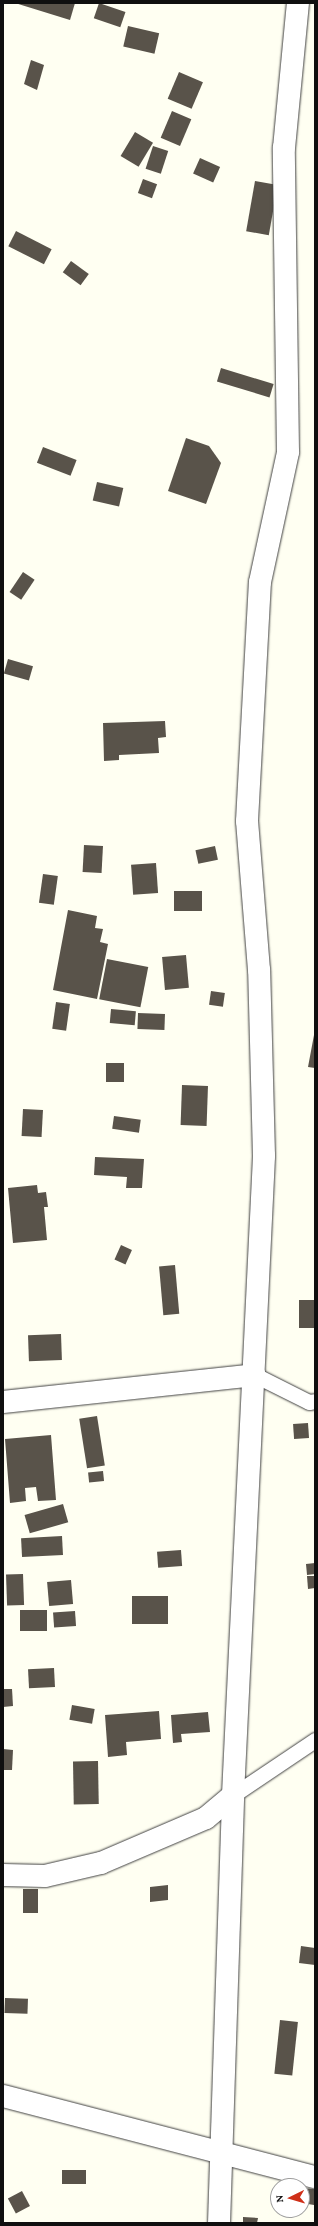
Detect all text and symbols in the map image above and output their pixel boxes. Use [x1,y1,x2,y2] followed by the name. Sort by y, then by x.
[270,2178,310,2218] north arrow
[273,2195,285,2203] text: N

